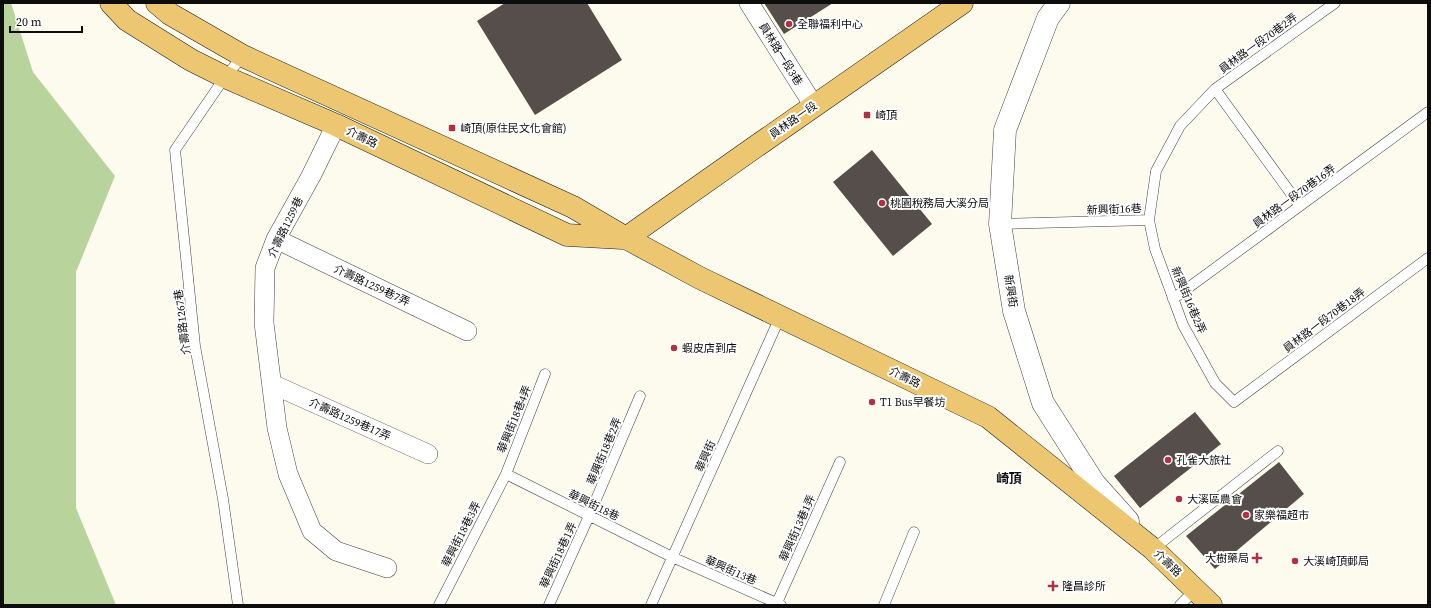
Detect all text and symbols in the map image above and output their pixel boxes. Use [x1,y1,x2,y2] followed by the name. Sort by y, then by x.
[10,8,82,34] scale bar
[1216,10,1301,77] street label: 員林路一段70巷2弄
[16,14,42,30] text: 20 m
[797,17,863,32] place label: 全聯福利中心
[784,19,794,29] marker: 全聯福利中心
[755,20,806,89] street label: 員林路一段3巷
[766,98,820,142] street label: 員林路一段
[875,108,897,123] place label: 崎頂
[862,110,872,120] marker: 崎頂
[460,121,566,136] place label: 崎頂(原住民文化會館)
[344,123,380,151] street label: 介壽路
[447,123,457,133] marker: 崎頂(原住民文化會館)
[1250,161,1339,232] street label: 員林路一段70巷16弄
[264,194,307,260] street label: 介壽路1259巷
[890,196,989,211] place label: 桃園稅務局大溪分局
[877,198,887,208] marker: 桃園稅務局大溪分局
[1086,201,1142,218] street label: 新興街16巷
[331,261,412,310] street label: 介壽路1259巷7弄
[1168,264,1209,336] street label: 新興街16巷2弄
[1001,274,1020,309] street label: 新興街
[1280,285,1368,356] street label: 員林路一段70巷18弄
[171,288,194,356] street label: 介壽路1267巷
[682,341,737,356] place label: 蝦皮店到店
[669,343,679,353] marker: 蝦皮店到店
[887,363,923,391] street label: 介壽路
[494,383,535,455] street label: 華興街18巷4弄
[307,395,393,444] street label: 介壽路1259巷17弄
[880,395,946,410] place label: T1 Bus早餐坊
[867,397,877,407] marker: T1 Bus早餐坊
[584,415,625,487] street label: 華興街18巷2弄
[692,438,719,474] street label: 華興街
[1176,453,1231,468] place label: 孔雀大旅社
[1163,455,1173,465] marker: 孔雀大旅社
[996,470,1022,487] district label: 崎頂
[566,487,622,524] street label: 華興街18巷
[776,492,819,564] street label: 華興街13巷1弄
[1187,492,1242,507] place label: 大溪區農會
[1174,494,1184,504] marker: 大溪區農會
[439,499,484,569] street label: 華興街18巷3弄
[1254,508,1309,523] place label: 家樂福超市
[1241,510,1251,520] marker: 家樂福超市
[537,520,580,591] street label: 華興街18巷1弄
[1151,547,1185,580] street label: 介壽路
[1205,551,1249,566] place label: 大樹藥局
[703,552,759,588] street label: 華興街13巷
[1252,553,1262,563] marker: 大樹藥局
[1303,554,1369,569] place label: 大溪崎頂郵局
[1290,556,1300,566] marker: 大溪崎頂郵局
[1062,579,1106,594] place label: 隆昌診所
[1047,580,1059,592] marker: 隆昌診所

